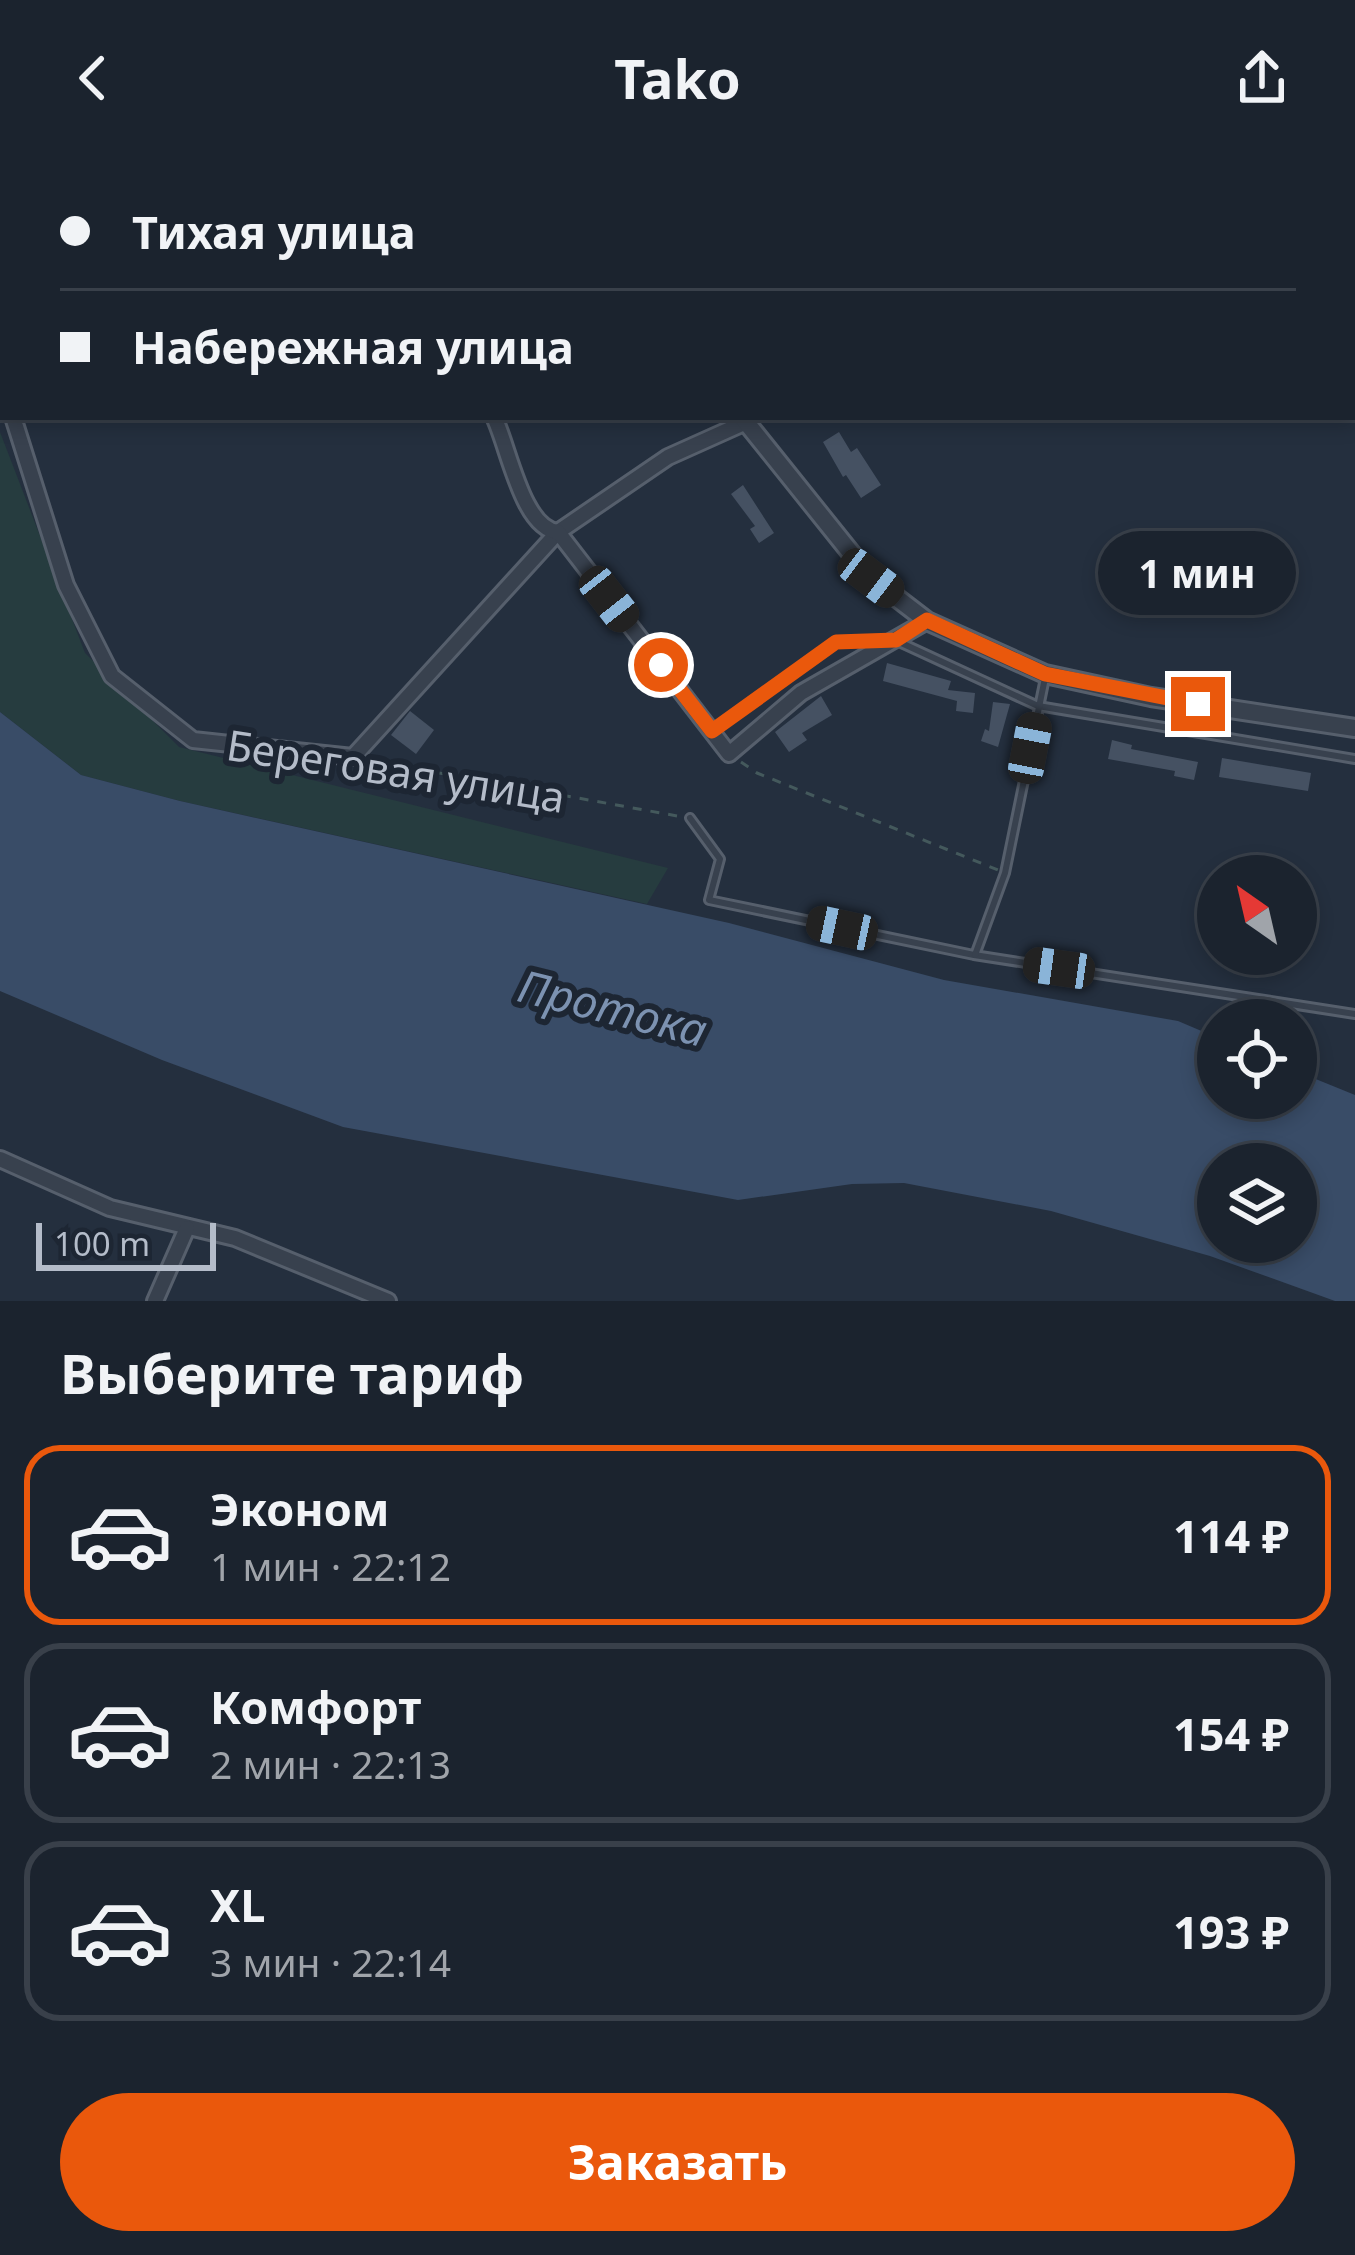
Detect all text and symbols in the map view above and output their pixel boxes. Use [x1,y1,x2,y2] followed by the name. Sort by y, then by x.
[614,41,741,115] text: Tako
[60,45,126,111] icon: back
[1229,45,1295,111] icon: share
[132,201,416,262] text: Тихая улица
[132,316,574,377] text: Набережная улица
[1099,530,1297,614] callout: 1 мин
[831,542,911,614] car
[1139,546,1255,599] text: 1 мин
[573,560,645,638] car
[634,638,688,692] route start
[1171,677,1225,731] route end
[1005,709,1055,787] car
[223,715,569,825] street label: Береговая улица
[1197,855,1317,975] north arrow
[1197,855,1317,1263] map controls
[803,903,881,953] car
[1021,945,1097,991] car
[512,954,714,1060] water label: Протока
[1197,999,1317,1119] button: locate
[1197,1143,1317,1263] button: layers
[36,1217,216,1270] scale bar
[54,1221,150,1266] text: 100 m
[60,1336,524,1410] text: Выберите тариф
[210,1478,389,1539] text: Эконом
[66,1481,174,1589] icon: car
[1173,1505,1289,1566] text: 114 ₽
[210,1539,451,1592] text: 1 мин · 22:12
[210,1676,421,1737] text: Комфорт
[66,1679,174,1787] icon: car
[1173,1703,1289,1764] text: 154 ₽
[210,1737,451,1790] text: 2 мин · 22:13
[210,1874,265,1935] text: XL
[66,1877,174,1985] icon: car
[1173,1901,1289,1962] text: 193 ₽
[210,1935,451,1988] text: 3 мин · 22:14
[60,2093,1295,2231] button: Заказать

